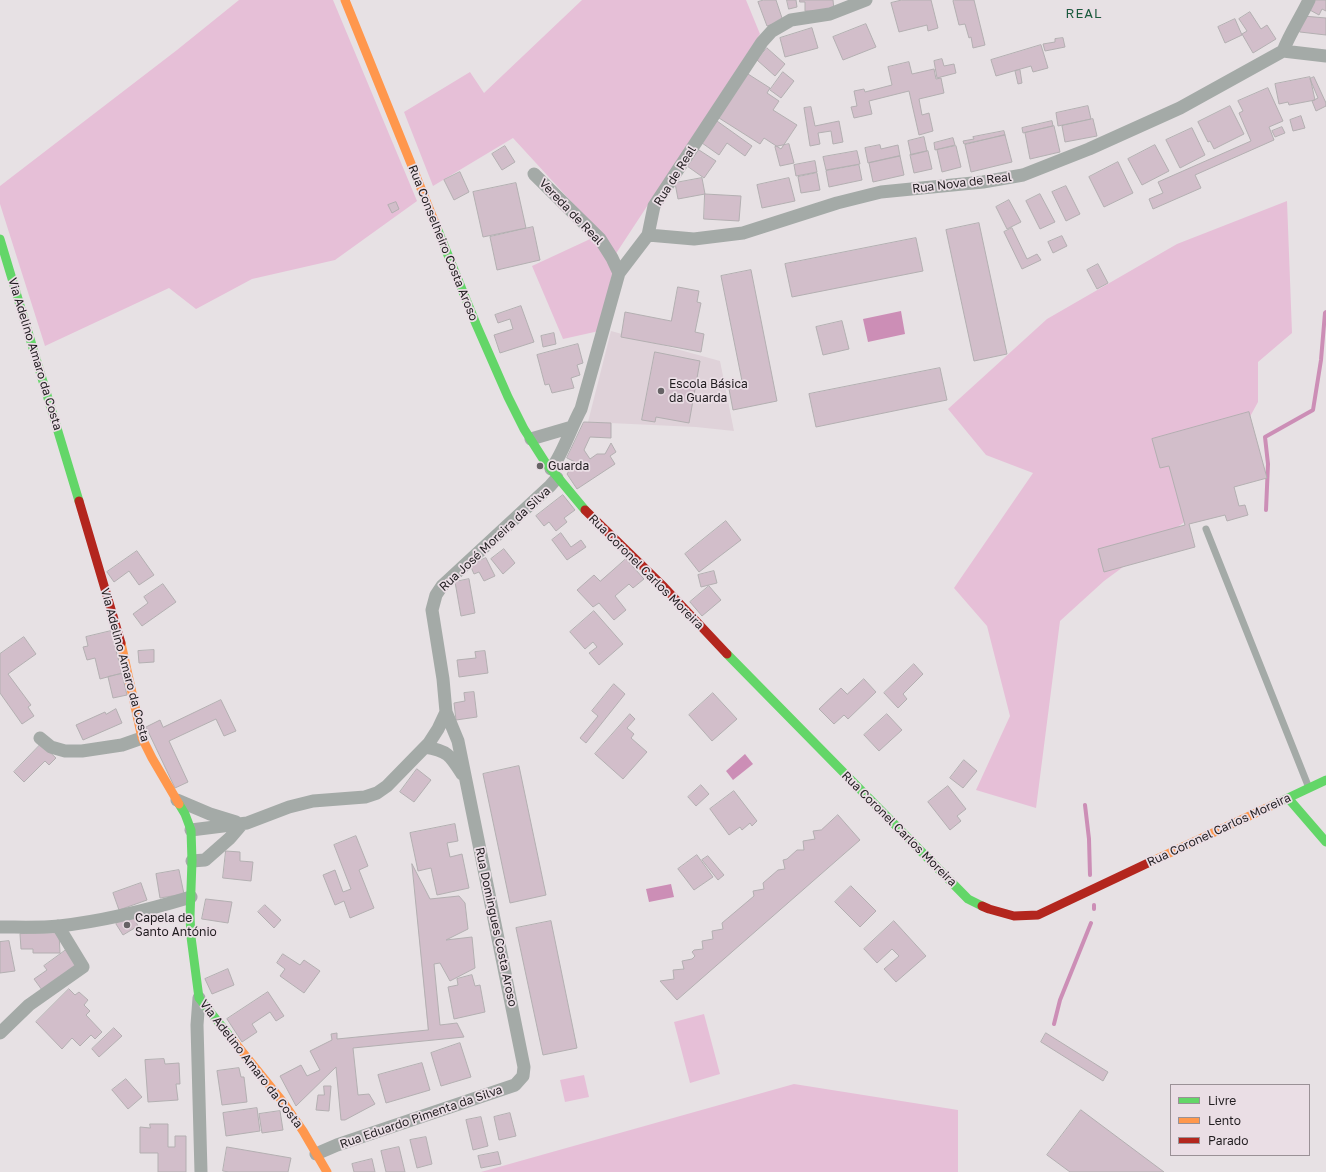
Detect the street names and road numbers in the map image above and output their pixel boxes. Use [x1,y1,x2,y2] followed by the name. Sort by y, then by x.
[651,143,699,209] street label: Rua de Real
[405,163,481,323] street label: Rua Conselheiro Costa Aroso
[911,170,1013,196] street label: Rua Nova de Real
[536,176,606,248] street label: Vereda de Real
[5,276,65,432] street label: Via Adelino Amaro da Costa
[437,484,553,594] street label: Rua José Moreira da Silva
[585,511,707,633] street label: Rua Coronel Carlos Moreira
[98,587,152,743] street label: Via Adelino Amaro da Costa
[838,768,960,890] street label: Rua Coronel Carlos Moreira
[1145,790,1293,870] street label: Rua Coronel Carlos Moreira
[472,846,520,1008] street label: Rua Domingues Costa Aroso
[197,997,305,1131] street label: Via Adelino Amaro da Costa
[338,1082,504,1152] street label: Rua Eduardo Pimenta da Silva

